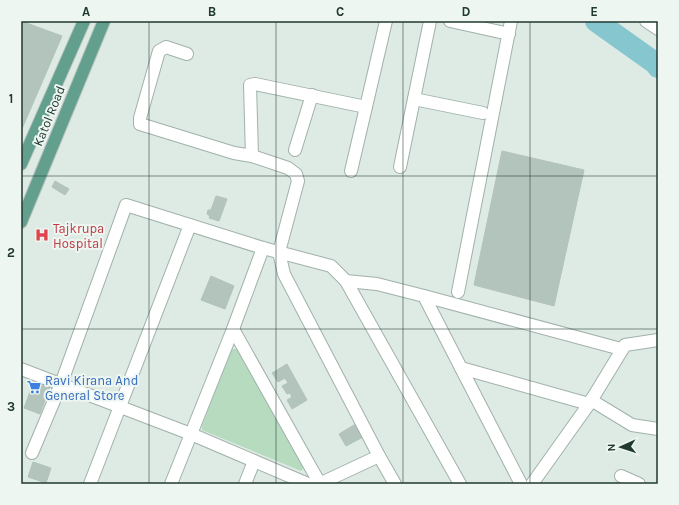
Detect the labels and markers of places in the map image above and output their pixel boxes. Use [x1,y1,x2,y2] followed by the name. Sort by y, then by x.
[53,221,104,251] place label: Tajkrupa Hospital
[34,227,50,243] hospital icon: Tajkrupa Hospital
[45,373,138,403] place label: Ravi Kirana And General Store
[26,379,42,395] supermarket icon: Ravi Kirana And General Store

